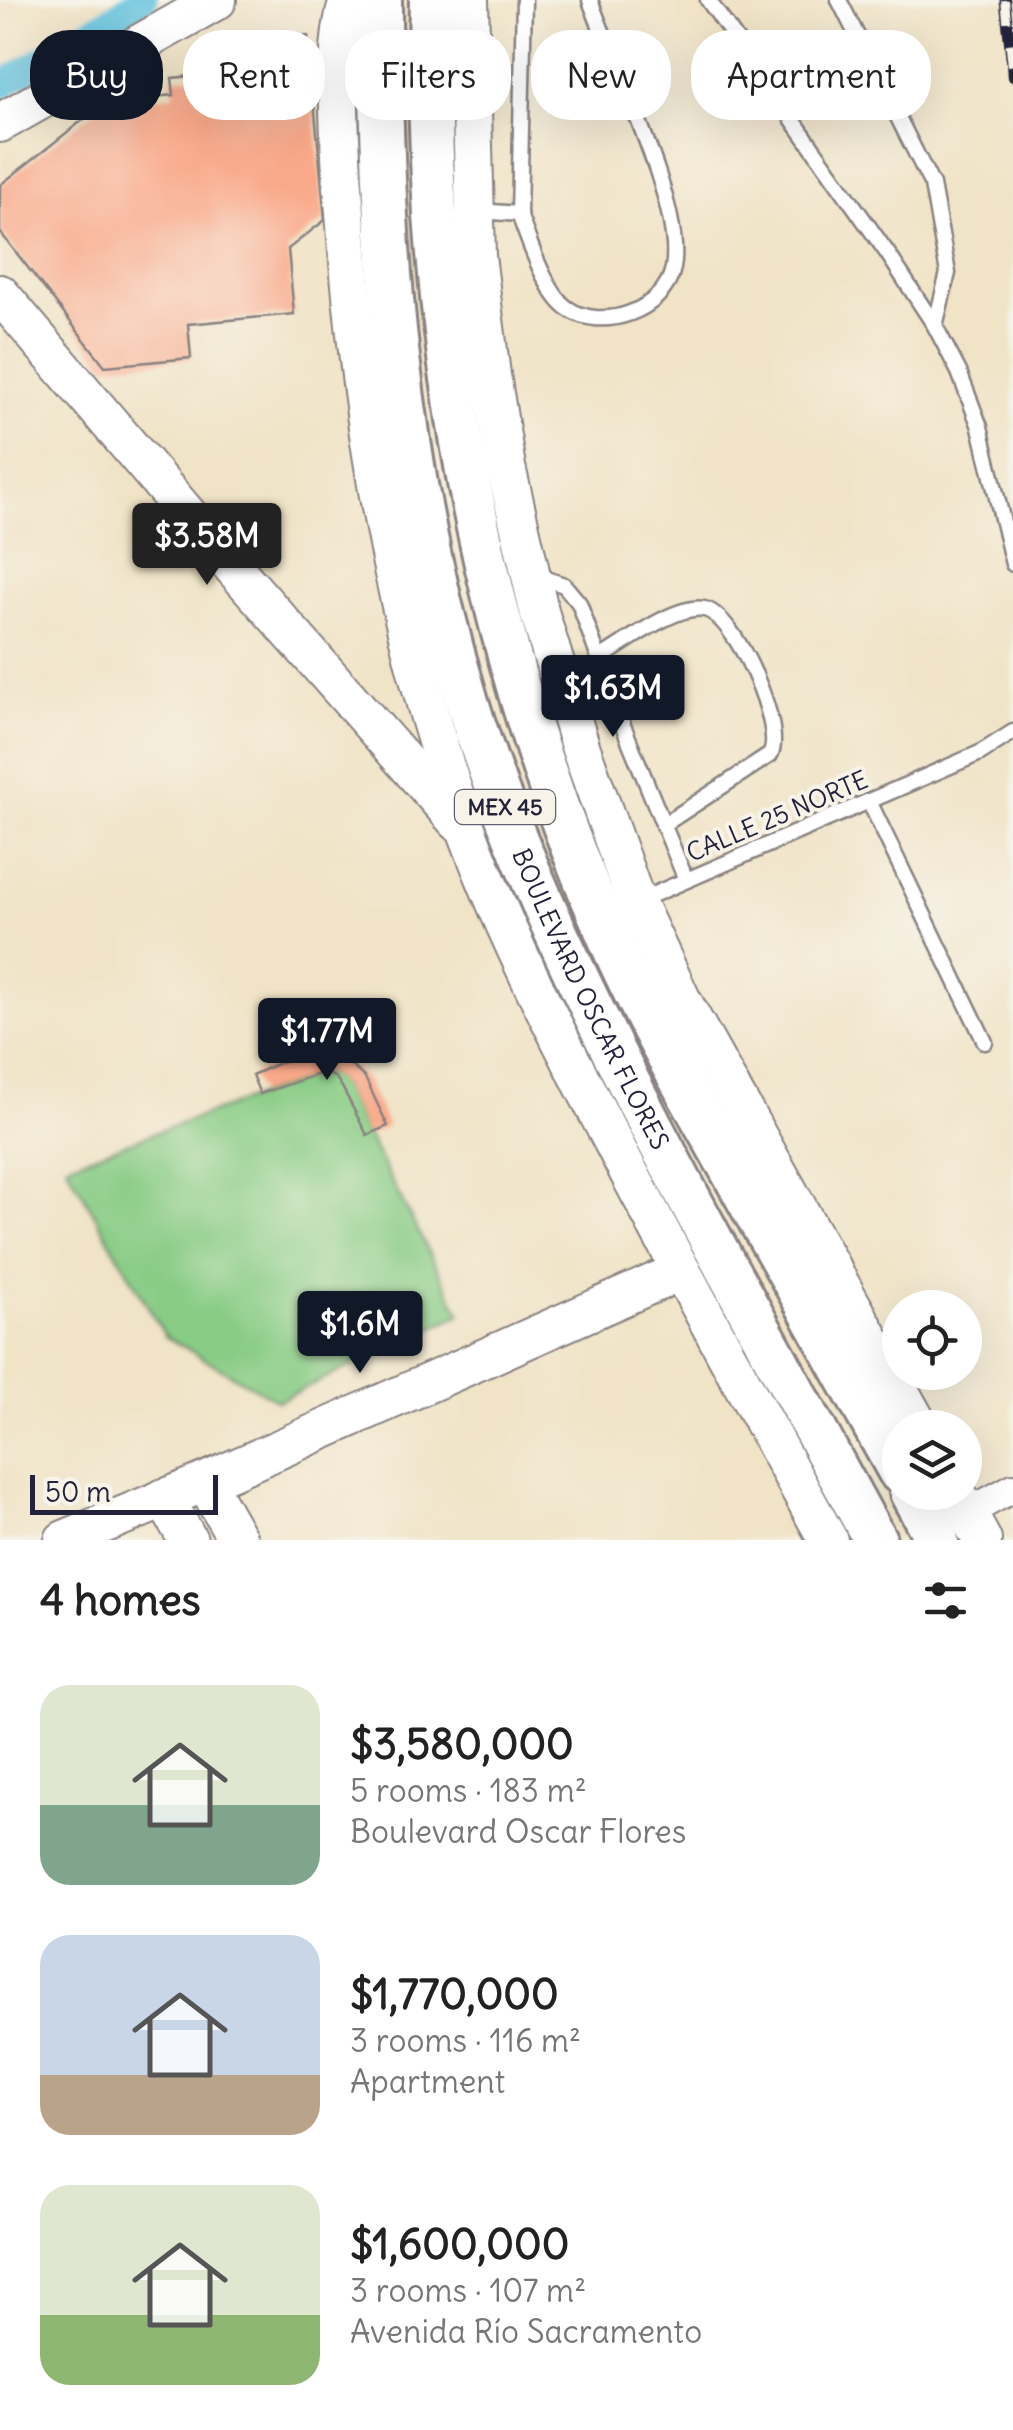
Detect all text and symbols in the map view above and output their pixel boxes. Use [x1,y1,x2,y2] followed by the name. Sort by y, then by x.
[30,30,163,120] chip: Buy
[183,30,325,120] chip: Rent
[345,30,511,120] chip: Filters
[531,30,671,120] chip: New
[691,30,931,120] chip: Apartment
[126,503,288,588] pin: $3.58M
[154,515,260,556] text: $3.58M
[532,655,694,740] pin: $1.63M
[563,667,663,708] text: $1.63M
[681,763,873,869] street label: CALLE 25 NORTE
[455,790,555,824] road number: MEX 45
[505,844,676,1155] street label: BOULEVARD OSCAR FLORES
[246,998,408,1083] pin: $1.77M
[280,1010,374,1051] text: $1.77M
[882,1290,982,1510] map controls
[882,1290,982,1390] button: locate
[290,1291,430,1376] pin: $1.6M
[320,1303,400,1344] text: $1.6M
[882,1410,982,1510] button: layers
[30,1470,218,1514] scale bar
[45,1474,111,1510] text: 50 m
[918,1573,973,1628] icon: filters
[40,1574,201,1626] text: 4 homes
[350,1718,574,1770] text: $3,580,000
[120,1725,240,1845] icon: home
[350,1770,587,1811] text: 5 rooms · 183 m²
[350,1811,686,1852] text: Boulevard Oscar Flores
[350,1968,559,2020] text: $1,770,000
[120,1975,240,2095] icon: home
[350,2020,581,2061] text: 3 rooms · 116 m²
[350,2061,505,2102] text: Apartment
[350,2218,569,2270] text: $1,600,000
[120,2225,240,2345] icon: home
[350,2270,586,2311] text: 3 rooms · 107 m²
[350,2311,702,2352] text: Avenida Río Sacramento

